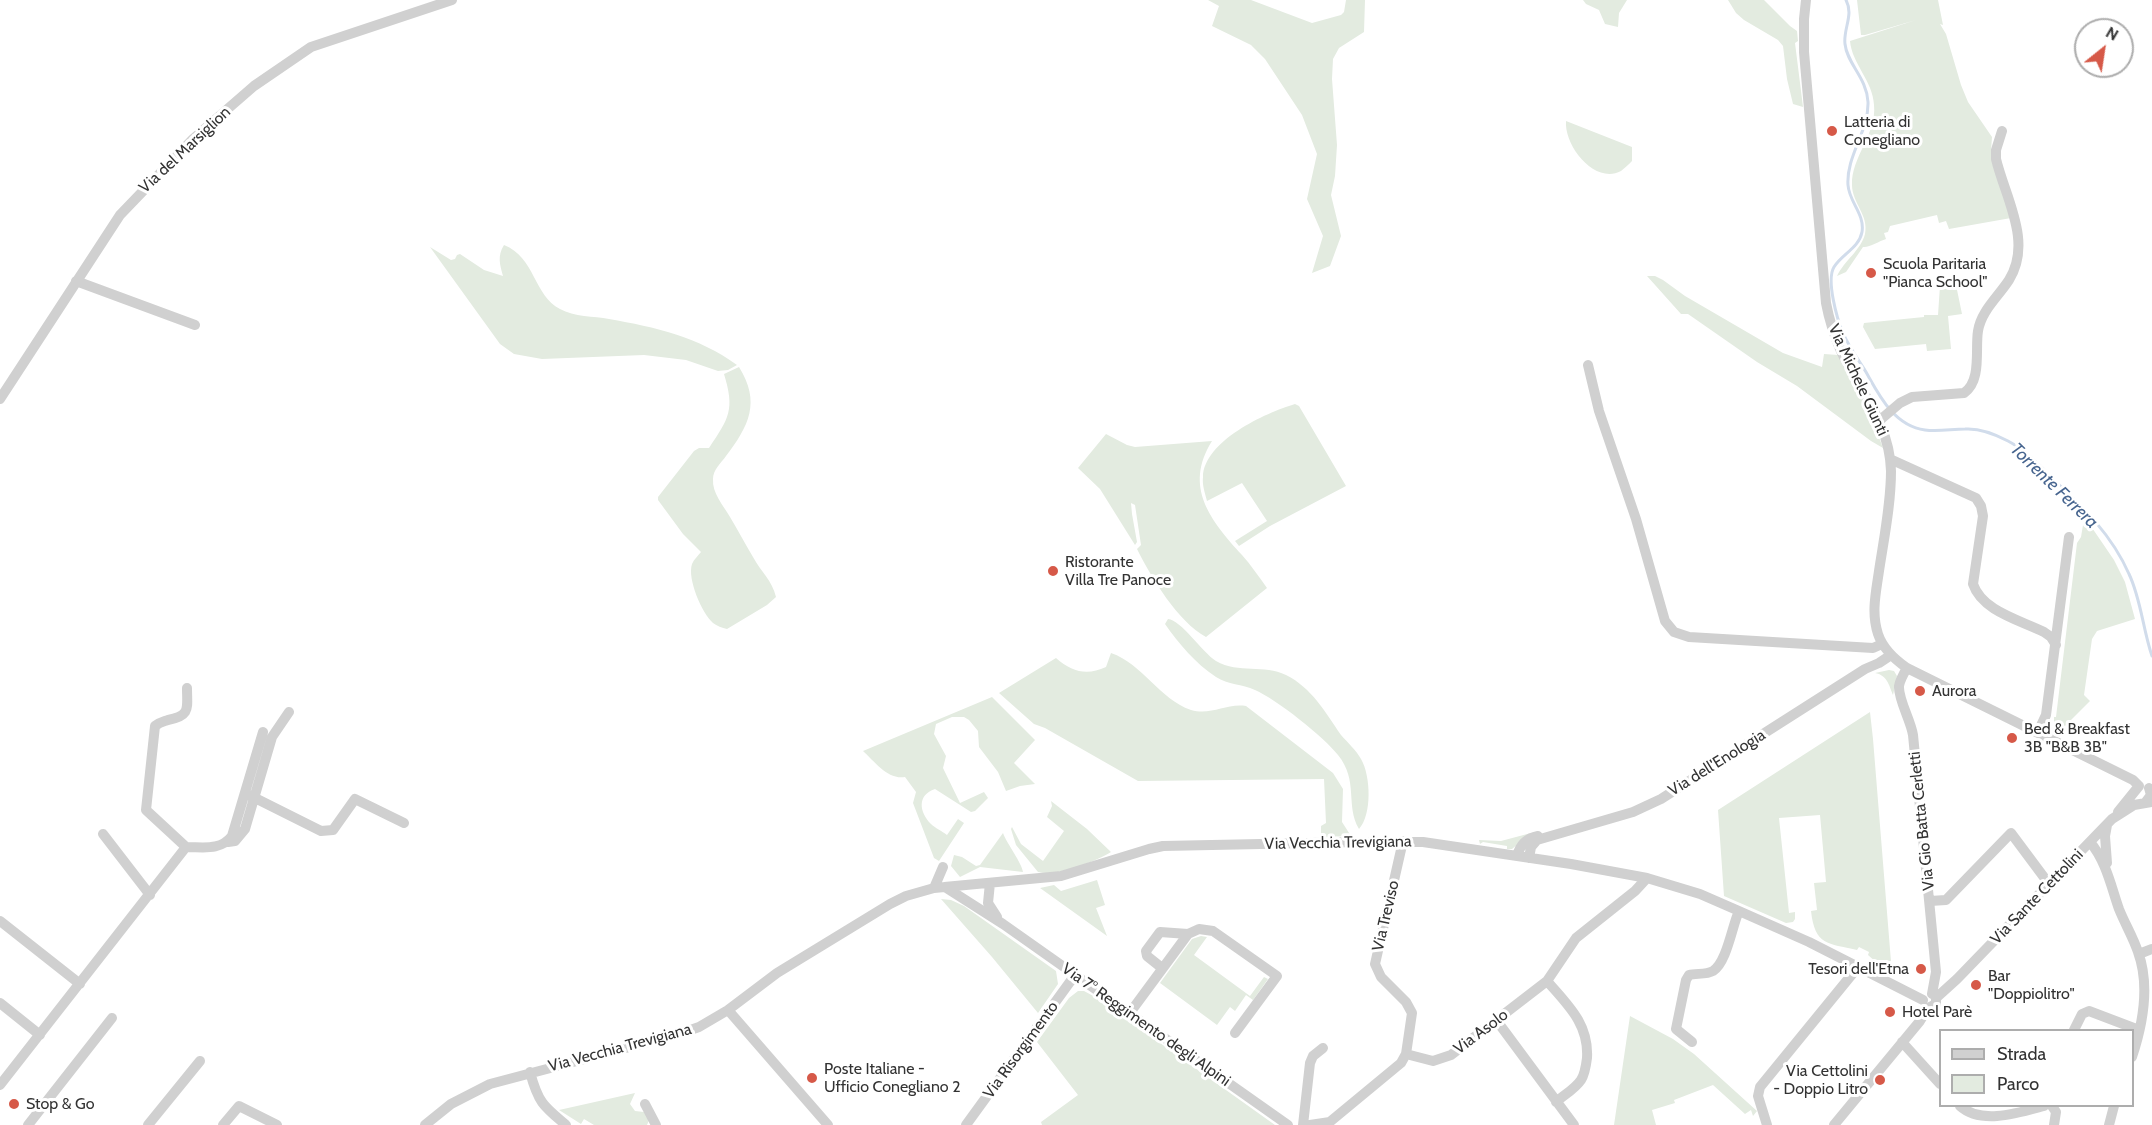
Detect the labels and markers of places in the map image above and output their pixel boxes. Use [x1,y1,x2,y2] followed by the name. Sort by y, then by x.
[1844,112,1920,150] place label: Latteria di Conegliano
[1825,124,1839,138] marker: Latteria di Conegliano
[1883,254,1987,292] place label: Scuola Paritaria "Pianca School"
[1864,266,1878,280] marker: Scuola Paritaria "Pianca School"
[1065,552,1171,590] place label: Ristorante Villa Tre Panoce
[1046,564,1060,578] marker: Ristorante Villa Tre Panoce
[1932,681,1976,701] place label: Aurora
[1913,684,1927,698] marker: Aurora
[2024,719,2130,757] place label: Bed & Breakfast 3B "B&B 3B"
[2005,731,2019,745] marker: Bed & Breakfast 3B "B&B 3B"
[1808,959,1909,979] place label: Tesori dell'Etna
[1914,962,1928,976] marker: Tesori dell'Etna
[1988,966,2075,1004] place label: Bar "Doppiolitro"
[1969,978,1983,992] marker: Bar "Doppiolitro"
[1902,1002,1972,1022] place label: Hotel Parè
[1883,1005,1897,1019] marker: Hotel Parè
[824,1059,961,1097] place label: Poste Italiane - Ufficio Conegliano 2
[1773,1061,1868,1099] place label: Via Cettolini - Doppio Litro
[805,1071,819,1085] marker: Poste Italiane - Ufficio Conegliano 2
[1873,1073,1887,1087] marker: Via Cettolini - Doppio Litro
[26,1094,95,1114] place label: Stop & Go
[7,1097,21,1111] marker: Stop & Go

